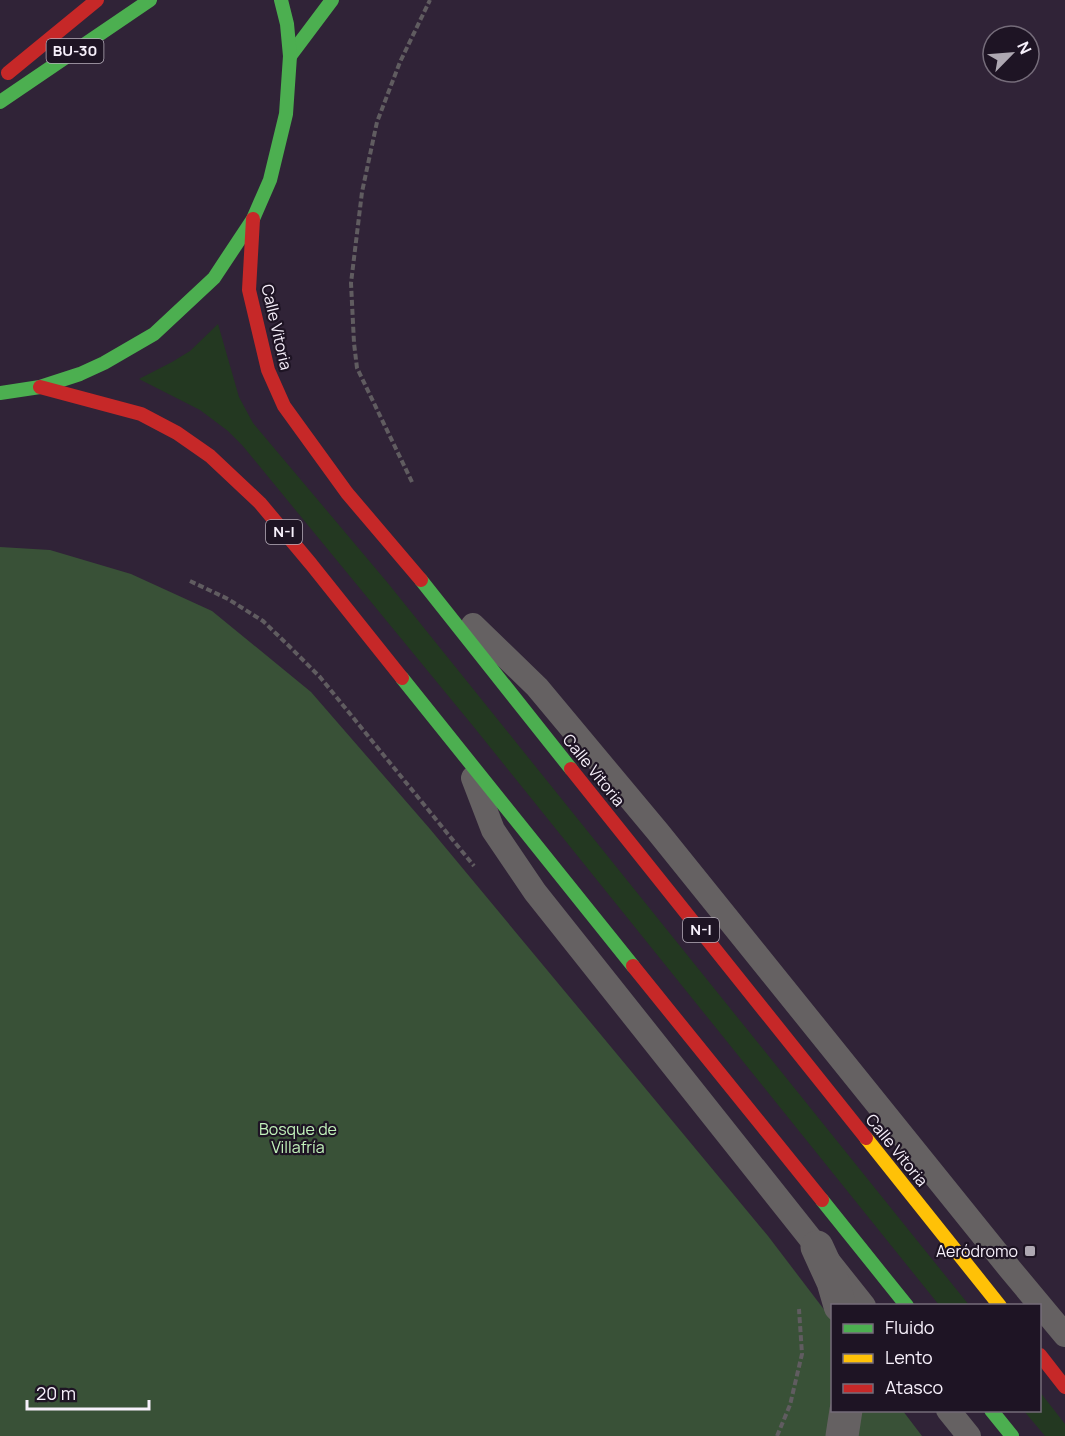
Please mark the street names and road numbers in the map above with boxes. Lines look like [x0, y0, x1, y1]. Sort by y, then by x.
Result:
road number: BU-30 [46, 39, 104, 63]
street label: Calle Vitoria [256, 282, 298, 372]
road number: N-I [266, 520, 302, 544]
street label: Calle Vitoria [558, 729, 630, 811]
road number: N-I [683, 918, 719, 942]
street label: Calle Vitoria [861, 1109, 933, 1191]

